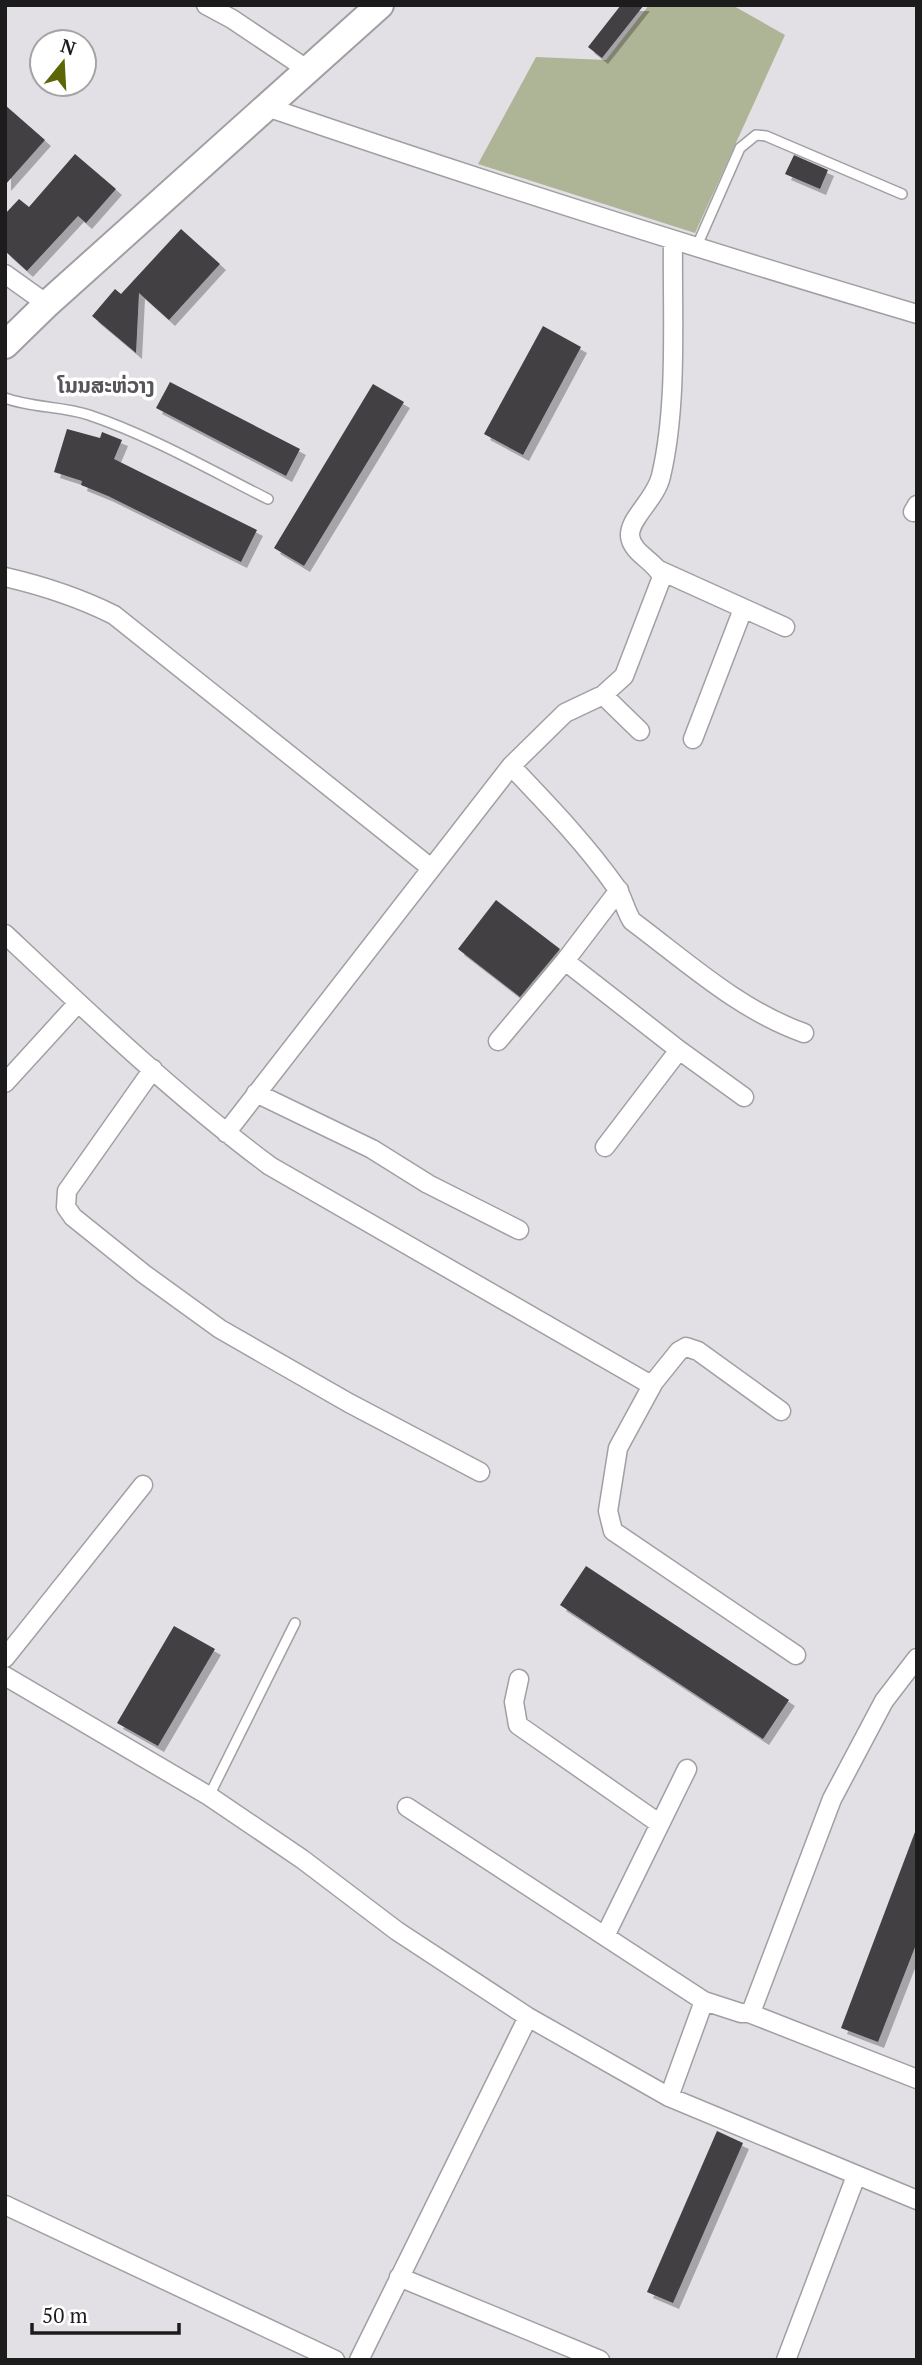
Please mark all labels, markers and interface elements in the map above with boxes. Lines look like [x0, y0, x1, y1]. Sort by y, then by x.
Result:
north arrow [28, 28, 98, 98]
text: N [58, 32, 80, 61]
district label: ໂນນສະຫ່ວາງ [56, 371, 155, 399]
scale bar [32, 2292, 178, 2336]
text: 50 m [42, 2301, 88, 2329]

